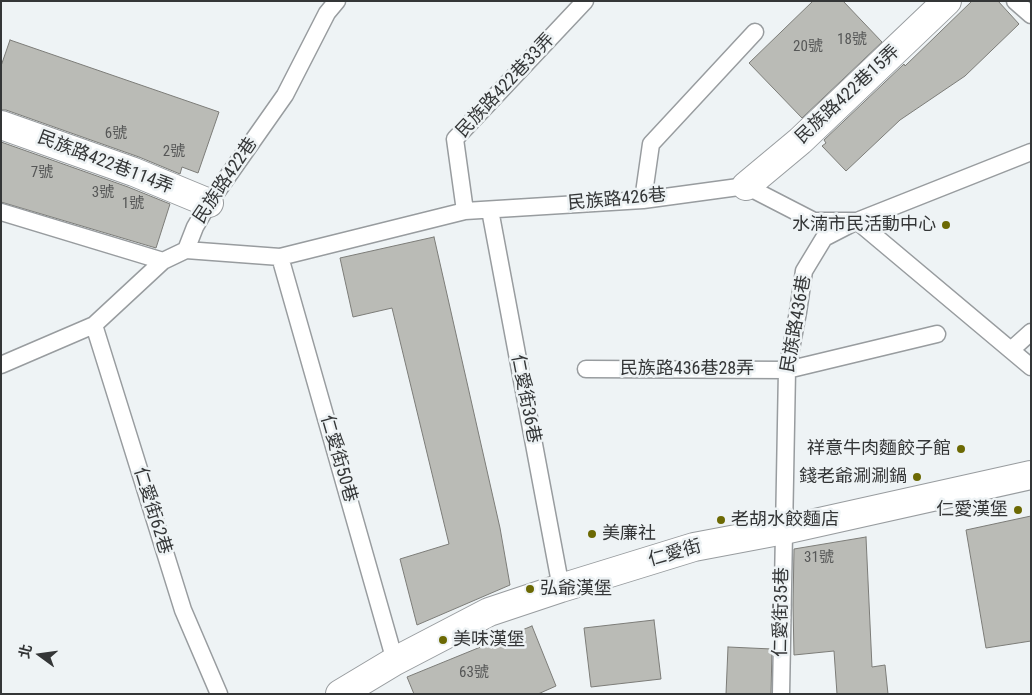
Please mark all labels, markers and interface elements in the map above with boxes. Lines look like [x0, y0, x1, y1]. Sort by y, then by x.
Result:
street label: 民族路422巷33弄 [452, 29, 560, 143]
house number: 18號 [837, 31, 867, 49]
house number: 20號 [793, 38, 823, 56]
street label: 民族路422巷15弄 [791, 41, 905, 149]
house number: 6號 [105, 125, 127, 143]
street label: 民族路422巷114弄 [34, 127, 176, 199]
street label: 民族路422巷 [189, 134, 263, 228]
house number: 2號 [163, 143, 185, 161]
house number: 7號 [31, 164, 53, 182]
house number: 3號 [92, 184, 114, 202]
street label: 民族路426巷 [567, 185, 667, 215]
house number: 1號 [122, 195, 144, 213]
place label: 水湳市民活動中心 [792, 214, 936, 236]
marker: 水湳市民活動中心 [940, 219, 952, 231]
street label: 民族路436巷 [778, 274, 816, 374]
street label: 仁愛街36巷 [506, 353, 544, 445]
street label: 民族路436巷28弄 [620, 358, 754, 380]
street label: 仁愛街50巷 [315, 413, 361, 505]
place label: 祥意牛肉麵餃子館 [807, 438, 951, 460]
marker: 祥意牛肉麵餃子館 [955, 443, 967, 455]
street label: 仁愛街62巷 [129, 465, 175, 557]
place label: 錢老爺涮涮鍋 [799, 466, 907, 488]
marker: 錢老爺涮涮鍋 [911, 471, 923, 483]
place label: 仁愛漢堡 [936, 499, 1008, 521]
marker: 仁愛漢堡 [1012, 504, 1024, 516]
place label: 老胡水餃麵店 [731, 509, 839, 531]
marker: 老胡水餃麵店 [715, 514, 727, 526]
place label: 美廉社 [602, 523, 656, 545]
marker: 美廉社 [586, 528, 598, 540]
street label: 仁愛街 [646, 536, 704, 572]
house number: 31號 [804, 549, 834, 567]
street label: 仁愛街35巷 [770, 567, 794, 657]
place label: 弘爺漢堡 [540, 578, 612, 600]
marker: 弘爺漢堡 [524, 583, 536, 595]
place label: 美味漢堡 [453, 629, 525, 651]
north arrow [15, 630, 65, 680]
marker: 美味漢堡 [437, 634, 449, 646]
text: 北 [16, 643, 35, 660]
house number: 63號 [459, 664, 489, 682]

